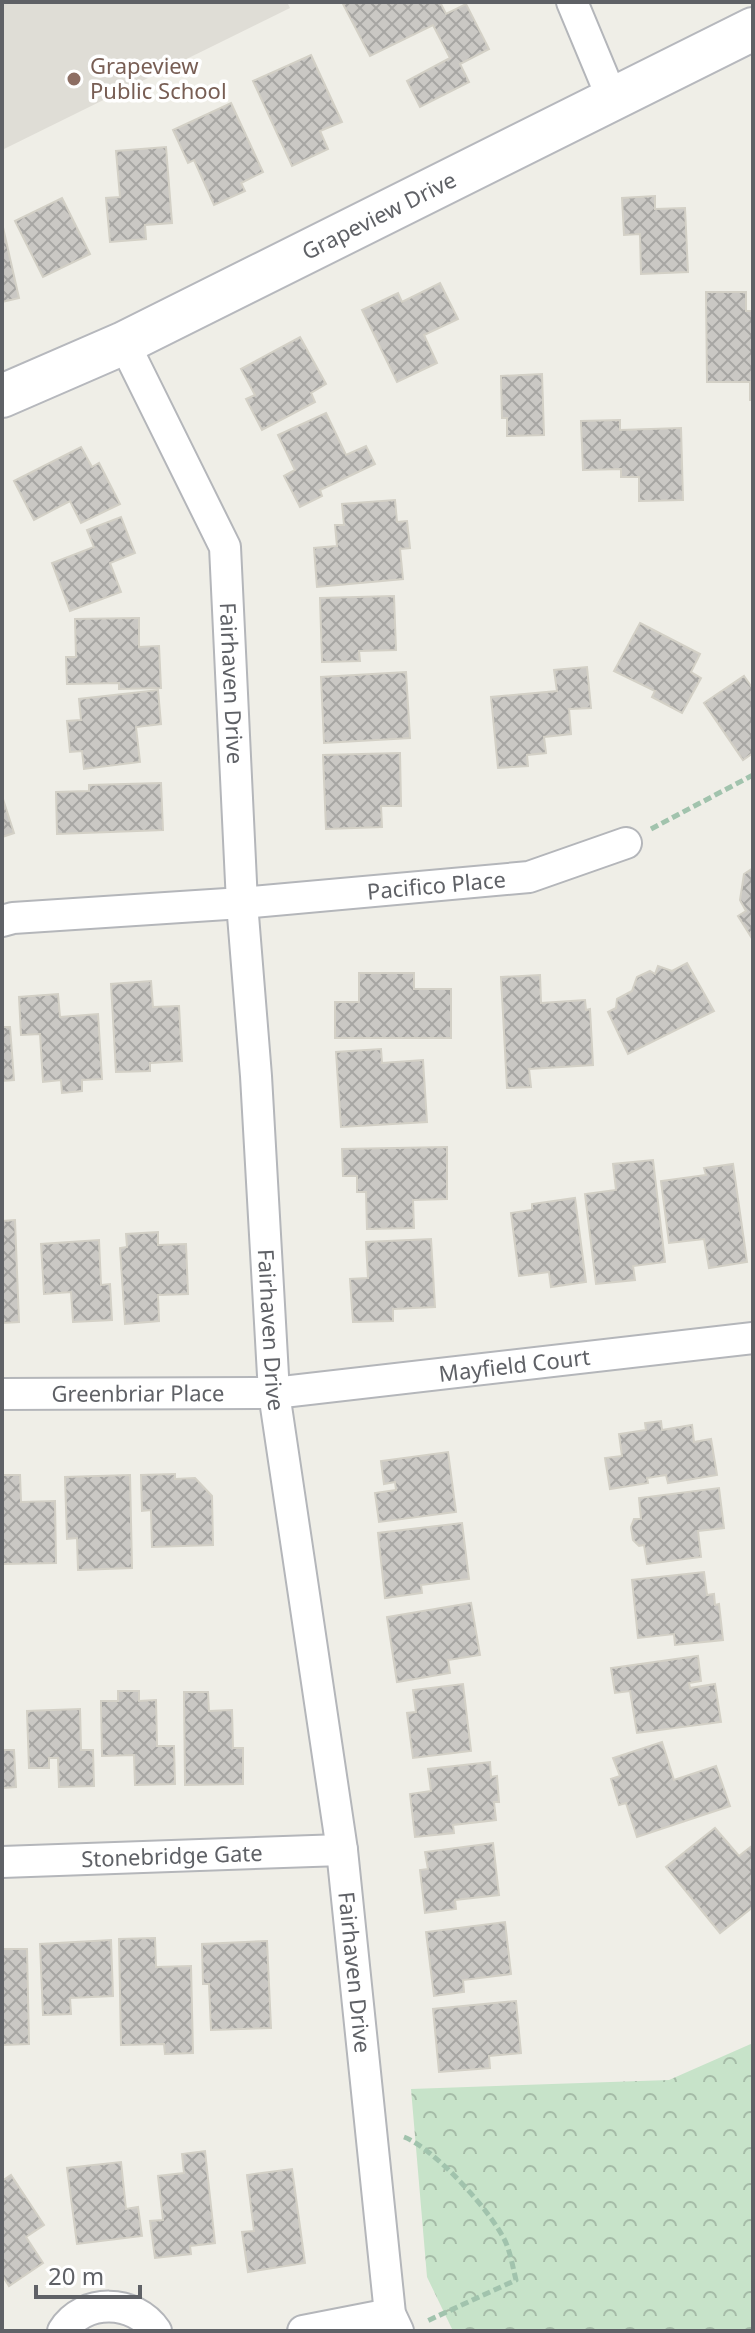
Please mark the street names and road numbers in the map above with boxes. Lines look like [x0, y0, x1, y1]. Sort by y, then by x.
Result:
street label: Grapeview Drive [296, 164, 461, 266]
street label: Fairhaven Drive [214, 602, 251, 765]
street label: Pacifico Place [366, 863, 507, 906]
street label: Fairhaven Drive [252, 1248, 292, 1413]
street label: Mayfield Court [437, 1341, 592, 1388]
street label: Greenbriar Place [51, 1377, 225, 1408]
street label: Stonebridge Gate [81, 1837, 263, 1873]
street label: Fairhaven Drive [332, 1890, 379, 2054]

